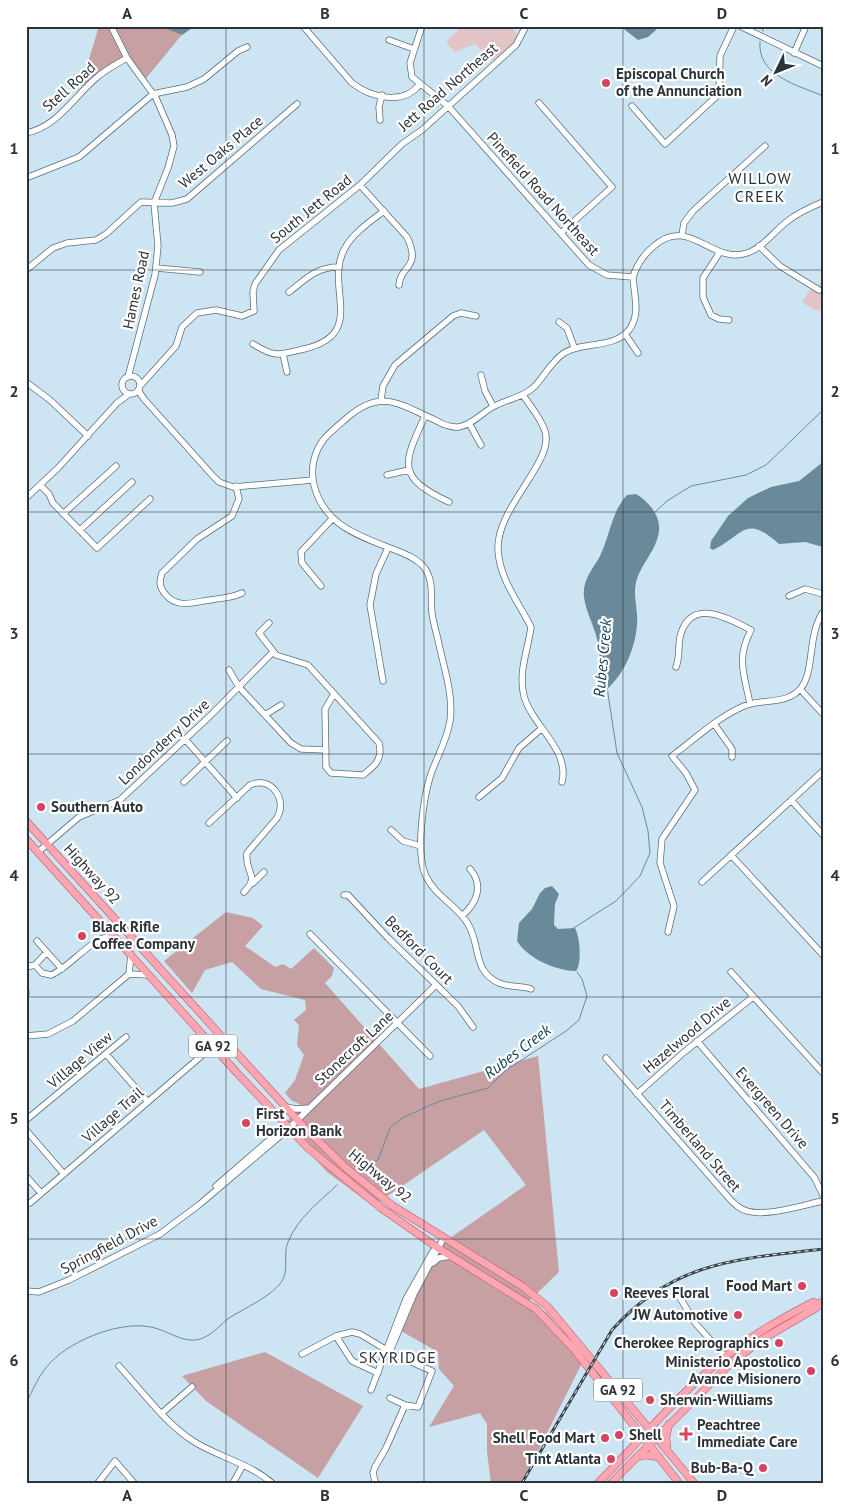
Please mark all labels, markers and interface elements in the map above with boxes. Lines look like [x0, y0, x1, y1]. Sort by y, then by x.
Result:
text: A [122, 3, 132, 23]
text: B [320, 3, 330, 23]
text: C [520, 3, 529, 23]
text: D [717, 3, 727, 23]
street label: Jett Road Northeast [393, 38, 501, 136]
north arrow [752, 48, 802, 98]
street label: Stell Road [38, 58, 99, 115]
place label: Episcopal Church of the Annunciation [616, 64, 742, 100]
text: N [757, 71, 776, 90]
marker: Episcopal Church of the Annunciation [600, 77, 612, 89]
street label: West Oaks Place [175, 111, 267, 192]
street label: Pinefield Road Northeast [483, 128, 604, 259]
text: 1 [9, 138, 19, 158]
text: 1 [830, 138, 840, 158]
district label: WILLOW CREEK [728, 168, 792, 206]
street label: South Jett Road [266, 170, 355, 247]
street label: Hames Road [118, 249, 153, 331]
text: 2 [9, 381, 19, 401]
text: 2 [830, 381, 840, 401]
water label: Rubes Creek [589, 617, 615, 698]
text: 3 [9, 623, 19, 643]
text: 3 [830, 623, 840, 643]
street label: Londonderry Drive [114, 695, 213, 789]
place label: Southern Auto [51, 797, 143, 816]
marker: Southern Auto [35, 801, 47, 813]
street label: Highway 92 [60, 839, 125, 908]
text: 4 [9, 865, 19, 885]
text: 4 [830, 865, 840, 885]
street label: Bedford Court [381, 911, 458, 988]
place label: Black Rifle Coffee Company [92, 917, 196, 953]
marker: Black Rifle Coffee Company [76, 930, 88, 942]
street label: Hazelwood Drive [639, 992, 734, 1077]
street label: Stonecroft Lane [310, 1006, 397, 1089]
water label: Rubes Creek [480, 1019, 555, 1083]
street label: Village View [43, 1027, 116, 1093]
road number: GA 92 [189, 1034, 237, 1058]
street label: Evergreen Drive [732, 1063, 813, 1152]
street label: Village Trail [77, 1082, 148, 1147]
street label: Timberland Street [655, 1096, 746, 1196]
place label: First Horizon Bank [256, 1104, 342, 1140]
text: 5 [9, 1108, 19, 1128]
text: 5 [830, 1108, 840, 1128]
marker: First Horizon Bank [240, 1117, 252, 1129]
street label: Highway 92 [345, 1144, 416, 1207]
street label: Springfield Drive [57, 1211, 161, 1278]
place label: Food Mart [726, 1276, 793, 1295]
marker: Food Mart [796, 1280, 808, 1292]
place label: Reeves Floral [624, 1283, 710, 1302]
marker: Reeves Floral [608, 1287, 620, 1299]
place label: JW Automotive [632, 1305, 728, 1324]
marker: JW Automotive [732, 1309, 744, 1321]
place label: Cherokee Reprographics [614, 1333, 769, 1352]
marker: Cherokee Reprographics [773, 1337, 785, 1349]
district label: SKYRIDGE [359, 1347, 437, 1367]
text: 6 [9, 1350, 19, 1370]
text: 6 [830, 1350, 840, 1370]
place label: Ministerio Apostolico Avance Misionero [666, 1352, 801, 1388]
marker: Ministerio Apostolico Avance Misionero [805, 1365, 817, 1377]
road number: GA 92 [594, 1378, 642, 1402]
place label: Sherwin-Williams [660, 1390, 773, 1409]
marker: Sherwin-Williams [644, 1394, 656, 1406]
place label: Peachtree Immediate Care [697, 1415, 798, 1451]
place label: Shell [629, 1425, 662, 1444]
marker: Peachtree Immediate Care [679, 1427, 693, 1441]
place label: Shell Food Mart [493, 1428, 596, 1447]
marker: Shell [613, 1429, 625, 1441]
marker: Shell Food Mart [599, 1432, 611, 1444]
place label: Tint Atlanta [525, 1449, 601, 1468]
marker: Tint Atlanta [605, 1453, 617, 1465]
place label: Bub-Ba-Q [691, 1458, 754, 1477]
marker: Bub-Ba-Q [757, 1462, 769, 1474]
text: A [122, 1485, 132, 1505]
text: B [320, 1485, 330, 1505]
text: C [520, 1485, 529, 1505]
text: D [717, 1485, 727, 1505]

